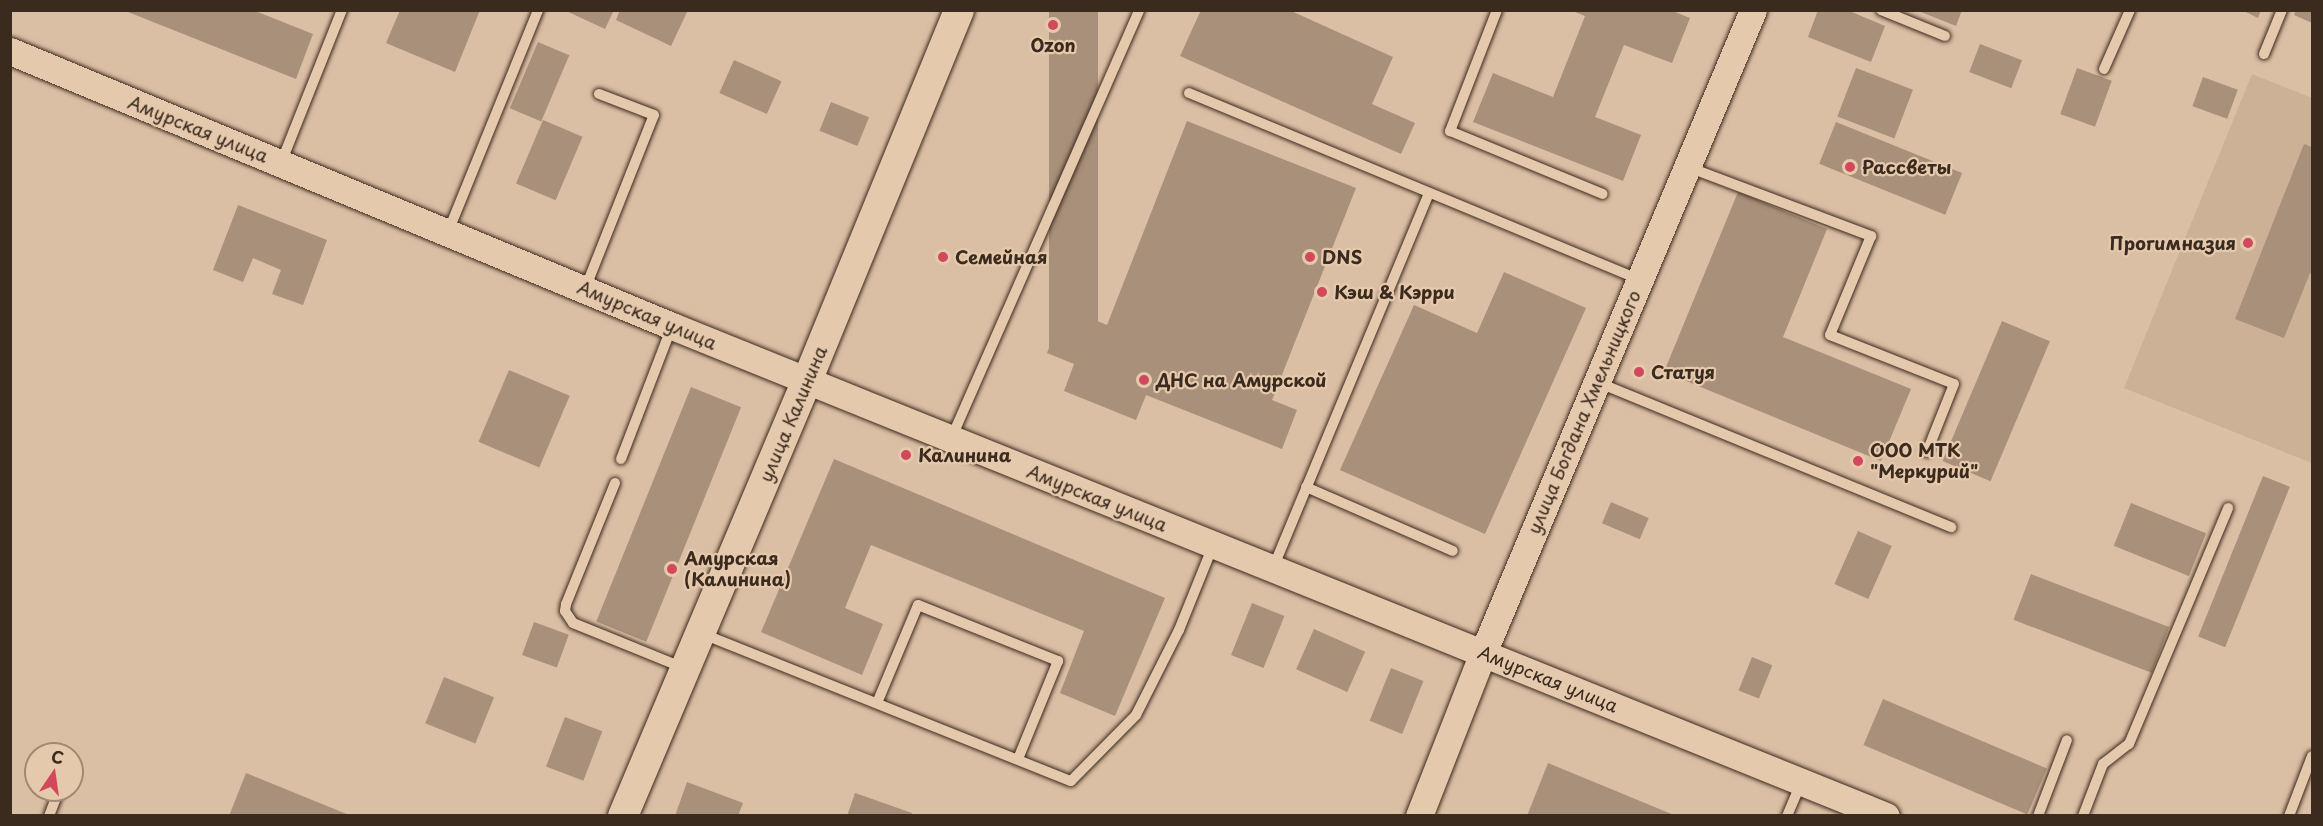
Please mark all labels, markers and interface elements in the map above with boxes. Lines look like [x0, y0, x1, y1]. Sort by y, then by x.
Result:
marker: Ozon [1046, 18, 1060, 32]
place label: Ozon [1030, 34, 1076, 56]
street label: Амурская улица [124, 91, 272, 167]
place label: Рассветы [1862, 156, 1951, 178]
marker: Рассветы [1843, 160, 1857, 174]
place label: Прогимназия [2109, 232, 2236, 254]
marker: Прогимназия [2241, 236, 2255, 250]
place label: Семейная [955, 246, 1047, 268]
place label: DNS [1322, 246, 1362, 268]
marker: Семейная [936, 250, 950, 264]
marker: DNS [1303, 250, 1317, 264]
street label: Амурская улица [574, 276, 720, 354]
place label: Кэш & Кэрри [1334, 281, 1456, 303]
marker: Кэш & Кэрри [1315, 285, 1329, 299]
street label: улица Богдана Хмельницкого [1522, 286, 1646, 538]
street label: улица Калинина [755, 343, 831, 485]
place label: Статуя [1651, 361, 1715, 383]
marker: Статуя [1632, 365, 1646, 379]
place label: ДНС на Амурской [1156, 369, 1329, 391]
marker: ДНС на Амурской [1137, 373, 1151, 387]
place label: ООО МТК "Меркурий" [1870, 440, 1978, 482]
place label: Калинина [918, 444, 1011, 466]
marker: Калинина [899, 448, 913, 462]
marker: ООО МТК "Меркурий" [1851, 454, 1865, 468]
street label: Амурская улица [1023, 460, 1171, 536]
place label: Амурская (Калинина) [684, 548, 791, 590]
marker: Амурская (Калинина) [665, 562, 679, 576]
street label: Амурская улица [1474, 641, 1622, 717]
north arrow [24, 742, 84, 802]
text: С [49, 743, 66, 769]

